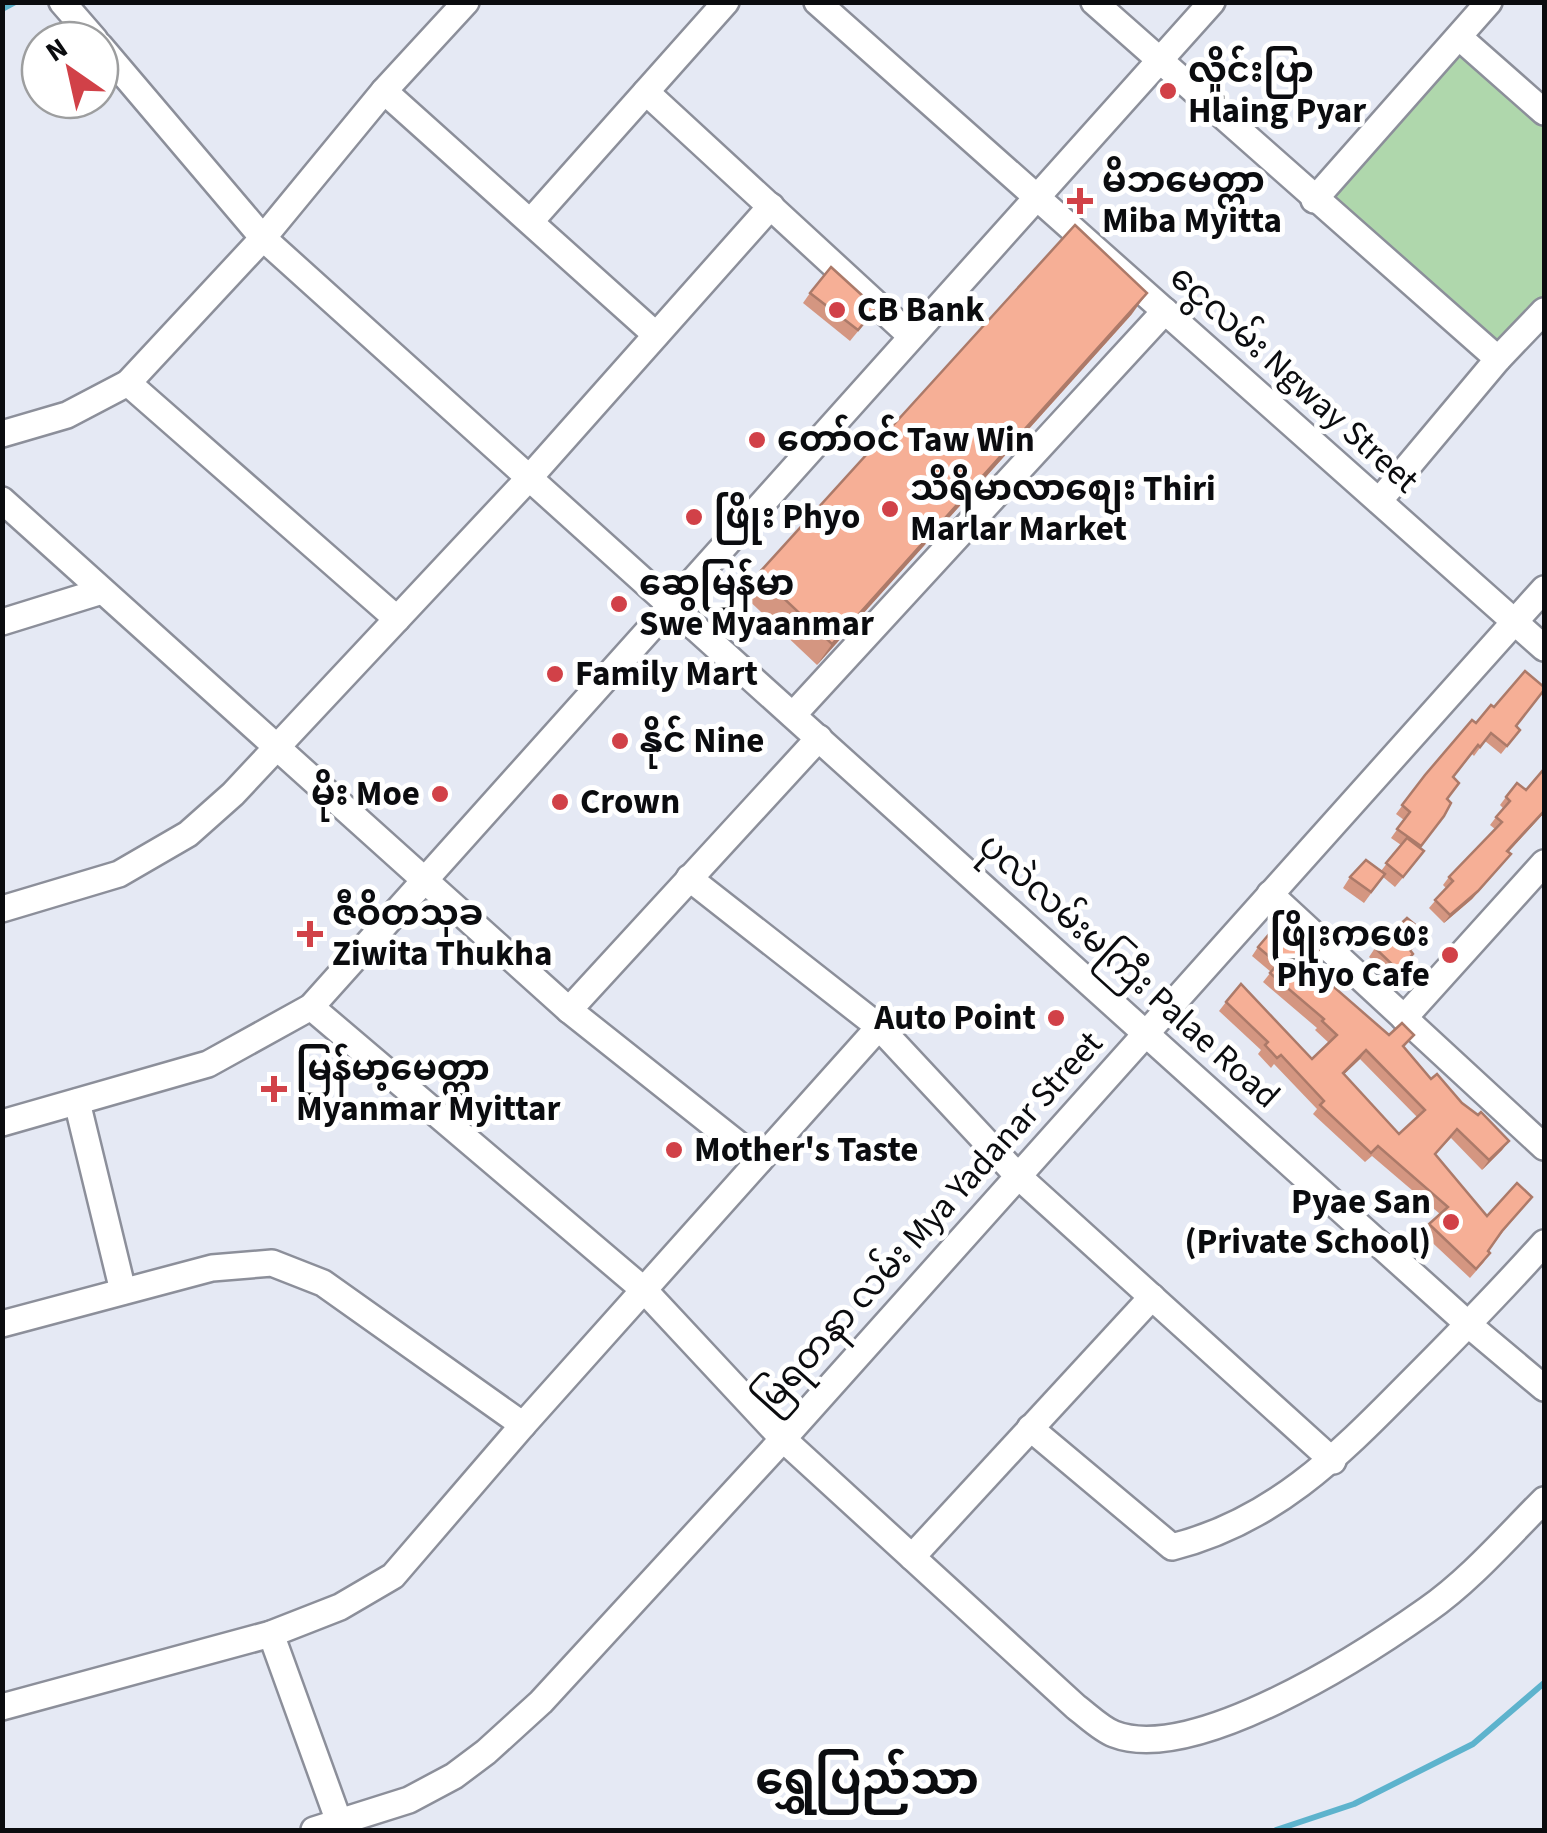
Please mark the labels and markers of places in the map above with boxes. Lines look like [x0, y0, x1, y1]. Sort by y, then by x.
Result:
place label: လှိုင်းပြာ Hlaing Pyar [1188, 45, 1366, 136]
marker: လှိုင်းပြာ Hlaing Pyar [1157, 80, 1179, 102]
place label: မိဘမေတ္တာ Miba Myitta [1102, 156, 1282, 246]
marker: မိဘမေတ္တာ Miba Myitta [1067, 188, 1093, 214]
place label: CB Bank [857, 285, 984, 335]
marker: CB Bank [826, 299, 848, 321]
place label: တော်ဝင် Taw Win [777, 414, 1035, 465]
marker: တော်ဝင် Taw Win [746, 429, 768, 451]
place label: သိရိမာလာစျေး Thiri Marlar Market [910, 464, 1216, 554]
place label: ဖြိုး Phyo [714, 492, 860, 545]
marker: သိရိမာလာစျေး Thiri Marlar Market [879, 498, 901, 520]
marker: ဖြိုး Phyo [683, 506, 705, 528]
place label: ဆွေမြန်မာ Swe Myaanmar [639, 558, 874, 649]
marker: ဆွေမြန်မာ Swe Myaanmar [608, 593, 630, 615]
place label: Family Mart [575, 649, 758, 699]
marker: Family Mart [544, 663, 566, 685]
place label: နိုင် Nine [640, 715, 764, 769]
marker: နိုင် Nine [609, 730, 631, 752]
place label: မိုး Moe [311, 769, 420, 822]
place label: Crown [580, 777, 680, 827]
marker: မိုး Moe [429, 783, 451, 805]
marker: Crown [549, 791, 571, 813]
place label: ဇီဝိတသုခ Ziwita Thukha [332, 889, 553, 979]
place label: ဖြိုးကဖေး Phyo Cafe [1270, 910, 1430, 1000]
marker: ဇီဝိတသုခ Ziwita Thukha [297, 921, 323, 947]
marker: ဖြိုးကဖေး Phyo Cafe [1439, 944, 1461, 966]
place label: Auto Point [873, 993, 1036, 1043]
marker: Auto Point [1045, 1007, 1067, 1029]
place label: မြန်မာ့မေတ္တာ Myanmar Myittar [296, 1043, 560, 1134]
marker: မြန်မာ့မေတ္တာ Myanmar Myittar [261, 1076, 287, 1102]
place label: Mother's Taste [694, 1125, 918, 1175]
marker: Mother's Taste [663, 1139, 685, 1161]
place label: Pyae San (Private School) [1184, 1177, 1431, 1267]
marker: Pyae San (Private School) [1440, 1211, 1462, 1233]

